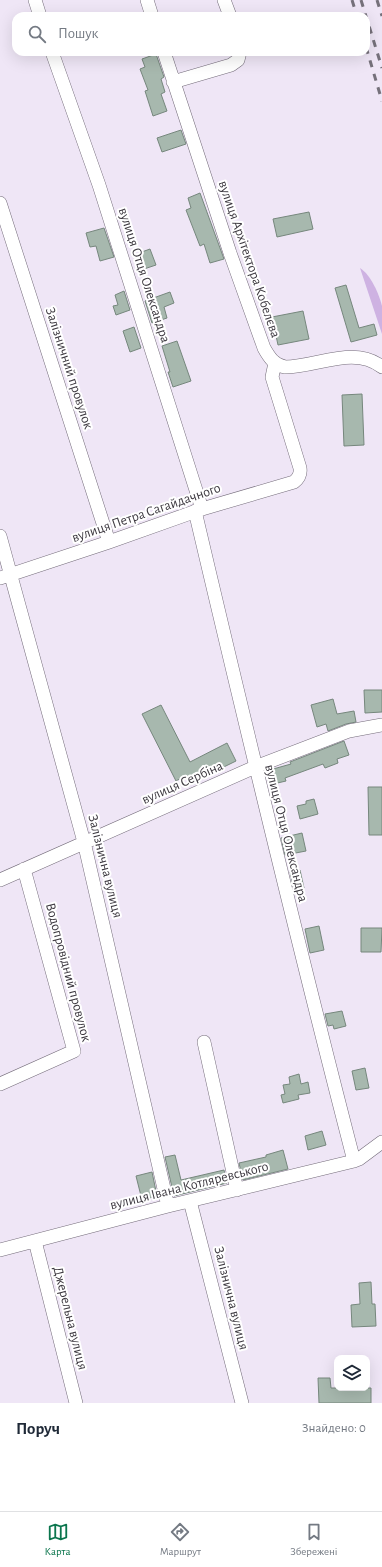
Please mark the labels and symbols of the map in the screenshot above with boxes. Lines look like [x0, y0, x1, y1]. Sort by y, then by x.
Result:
street label: вулиця Архітектора Кобелєва [216, 179, 283, 340]
street label: вулиця Отця Олександра [116, 206, 173, 345]
street label: Залізничний провулок [43, 306, 96, 431]
street label: вулиця Петра Сагайдачного [70, 481, 223, 545]
street label: вулиця Сербіна [140, 759, 226, 807]
street label: вулиця Отця Олександра [262, 763, 310, 904]
street label: Залізнична вулиця [85, 813, 125, 919]
street label: Водопровідний провулок [43, 901, 93, 1044]
street label: вулиця Івана Котляревського [109, 1159, 270, 1212]
street label: Залізнична вулиця [211, 1245, 251, 1351]
street label: Джерельна вулиця [50, 1265, 90, 1371]

